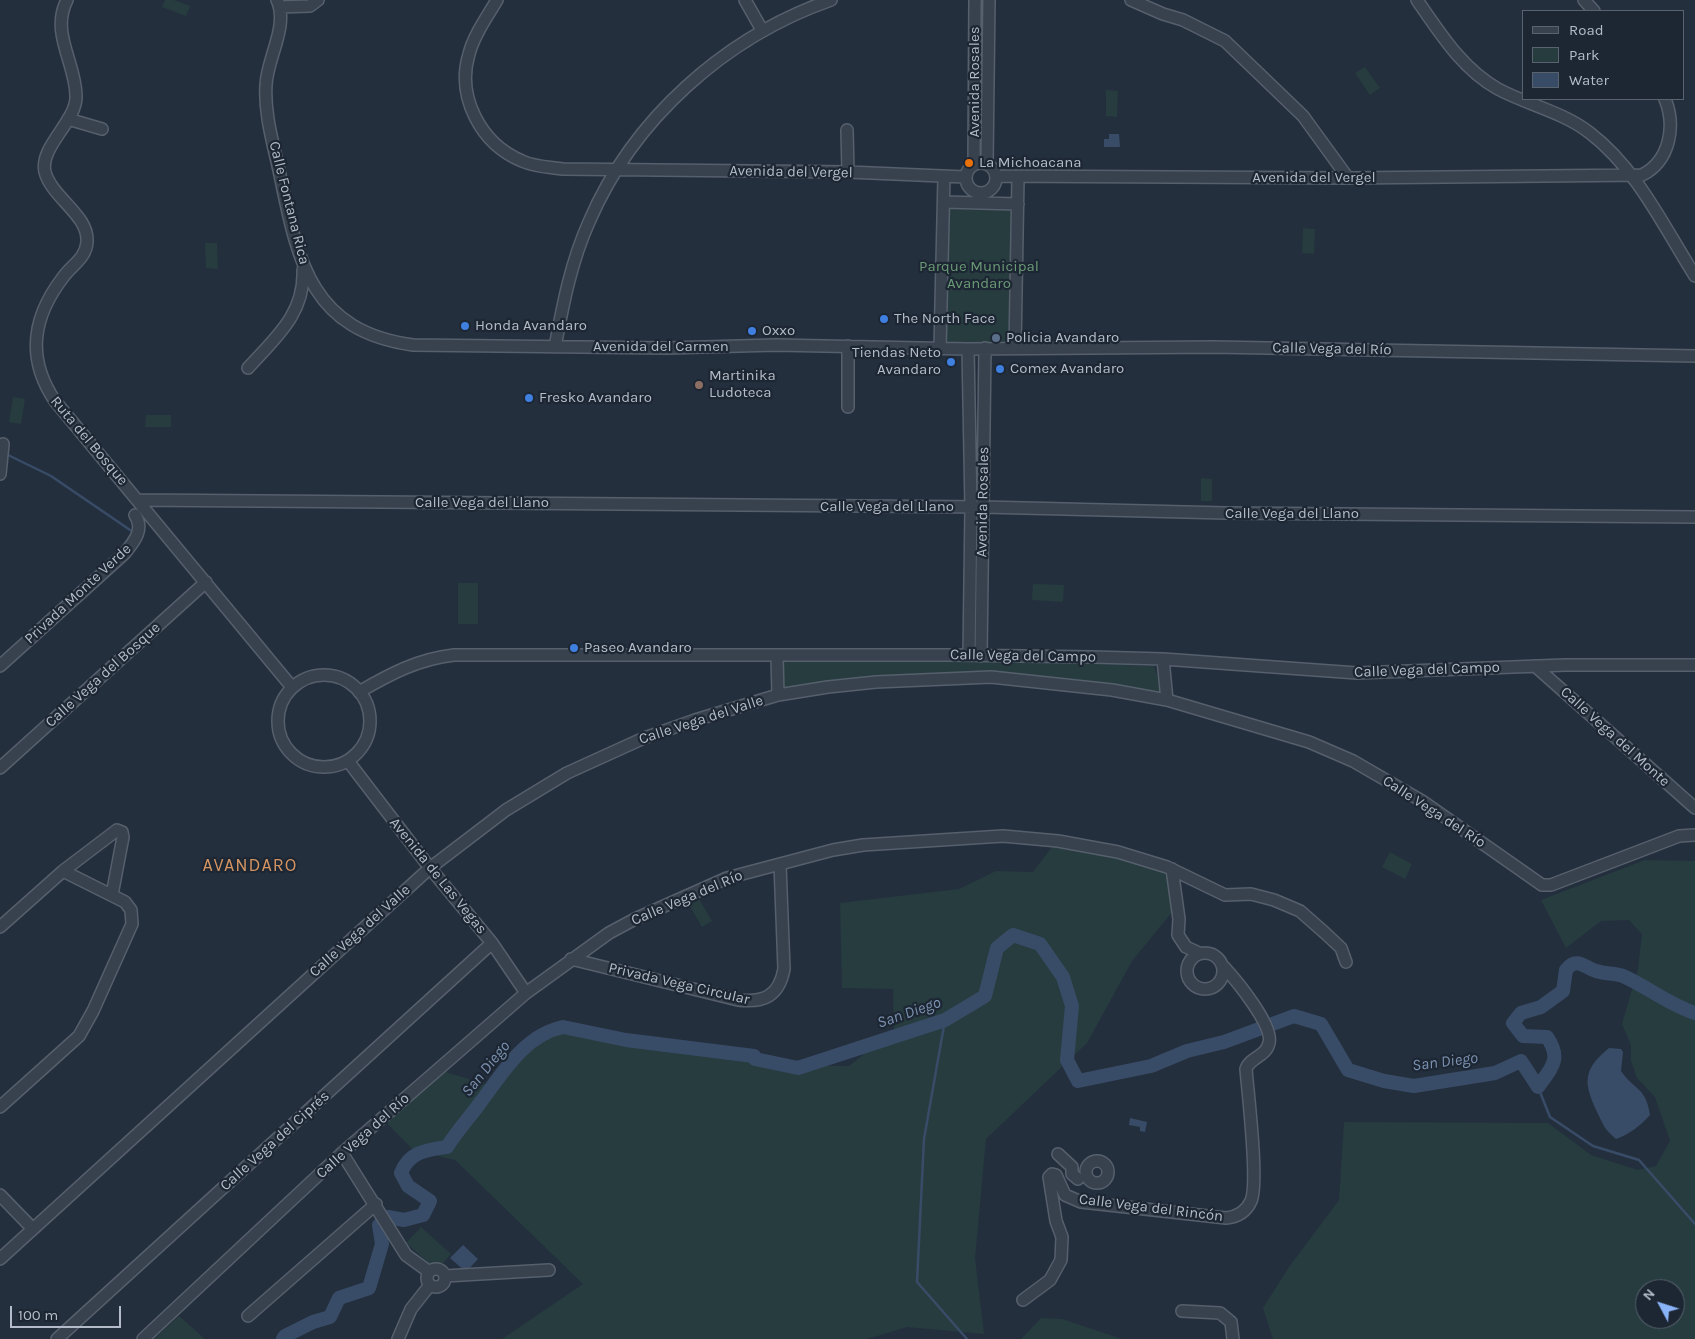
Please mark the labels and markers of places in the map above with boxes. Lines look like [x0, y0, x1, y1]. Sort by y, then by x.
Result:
place label: La Michoacana [979, 154, 1082, 172]
marker: La Michoacana [963, 157, 975, 169]
place label: The North Face [894, 310, 995, 328]
marker: The North Face [878, 313, 890, 325]
place label: Honda Avandaro [475, 317, 587, 335]
marker: Honda Avandaro [459, 320, 471, 332]
place label: Oxxo [762, 322, 795, 340]
marker: Oxxo [746, 325, 758, 337]
place label: Policia Avandaro [1006, 329, 1119, 347]
marker: Policia Avandaro [990, 332, 1002, 344]
place label: Tiendas Neto Avandaro [852, 344, 941, 379]
marker: Tiendas Neto Avandaro [945, 356, 957, 368]
place label: Comex Avandaro [1010, 360, 1124, 378]
marker: Comex Avandaro [994, 363, 1006, 375]
place label: Martinika Ludoteca [709, 367, 776, 402]
marker: Martinika Ludoteca [693, 379, 705, 391]
place label: Fresko Avandaro [539, 389, 652, 407]
marker: Fresko Avandaro [523, 392, 535, 404]
place label: Paseo Avandaro [584, 639, 692, 657]
marker: Paseo Avandaro [568, 642, 580, 654]

